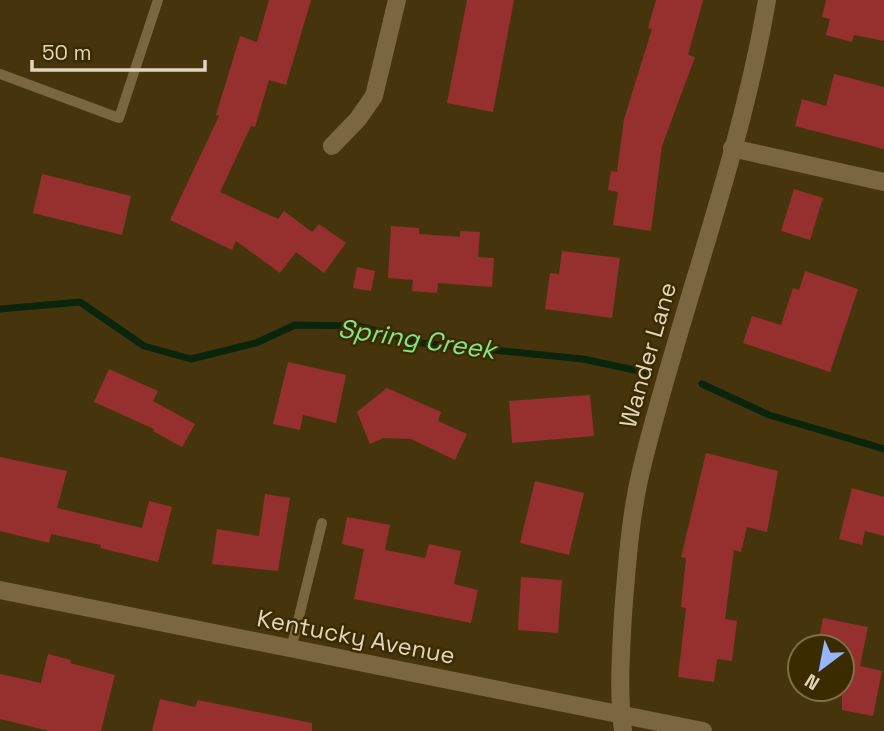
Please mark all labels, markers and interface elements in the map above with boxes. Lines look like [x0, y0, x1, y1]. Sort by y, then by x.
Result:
scale bar [32, 28, 205, 72]
text: 50 m [42, 39, 92, 66]
street label: Wander Lane [612, 279, 683, 431]
water label: Spring Creek [336, 311, 501, 367]
street label: Kentucky Avenue [254, 602, 458, 671]
north arrow [786, 633, 856, 703]
text: N [800, 668, 824, 696]

